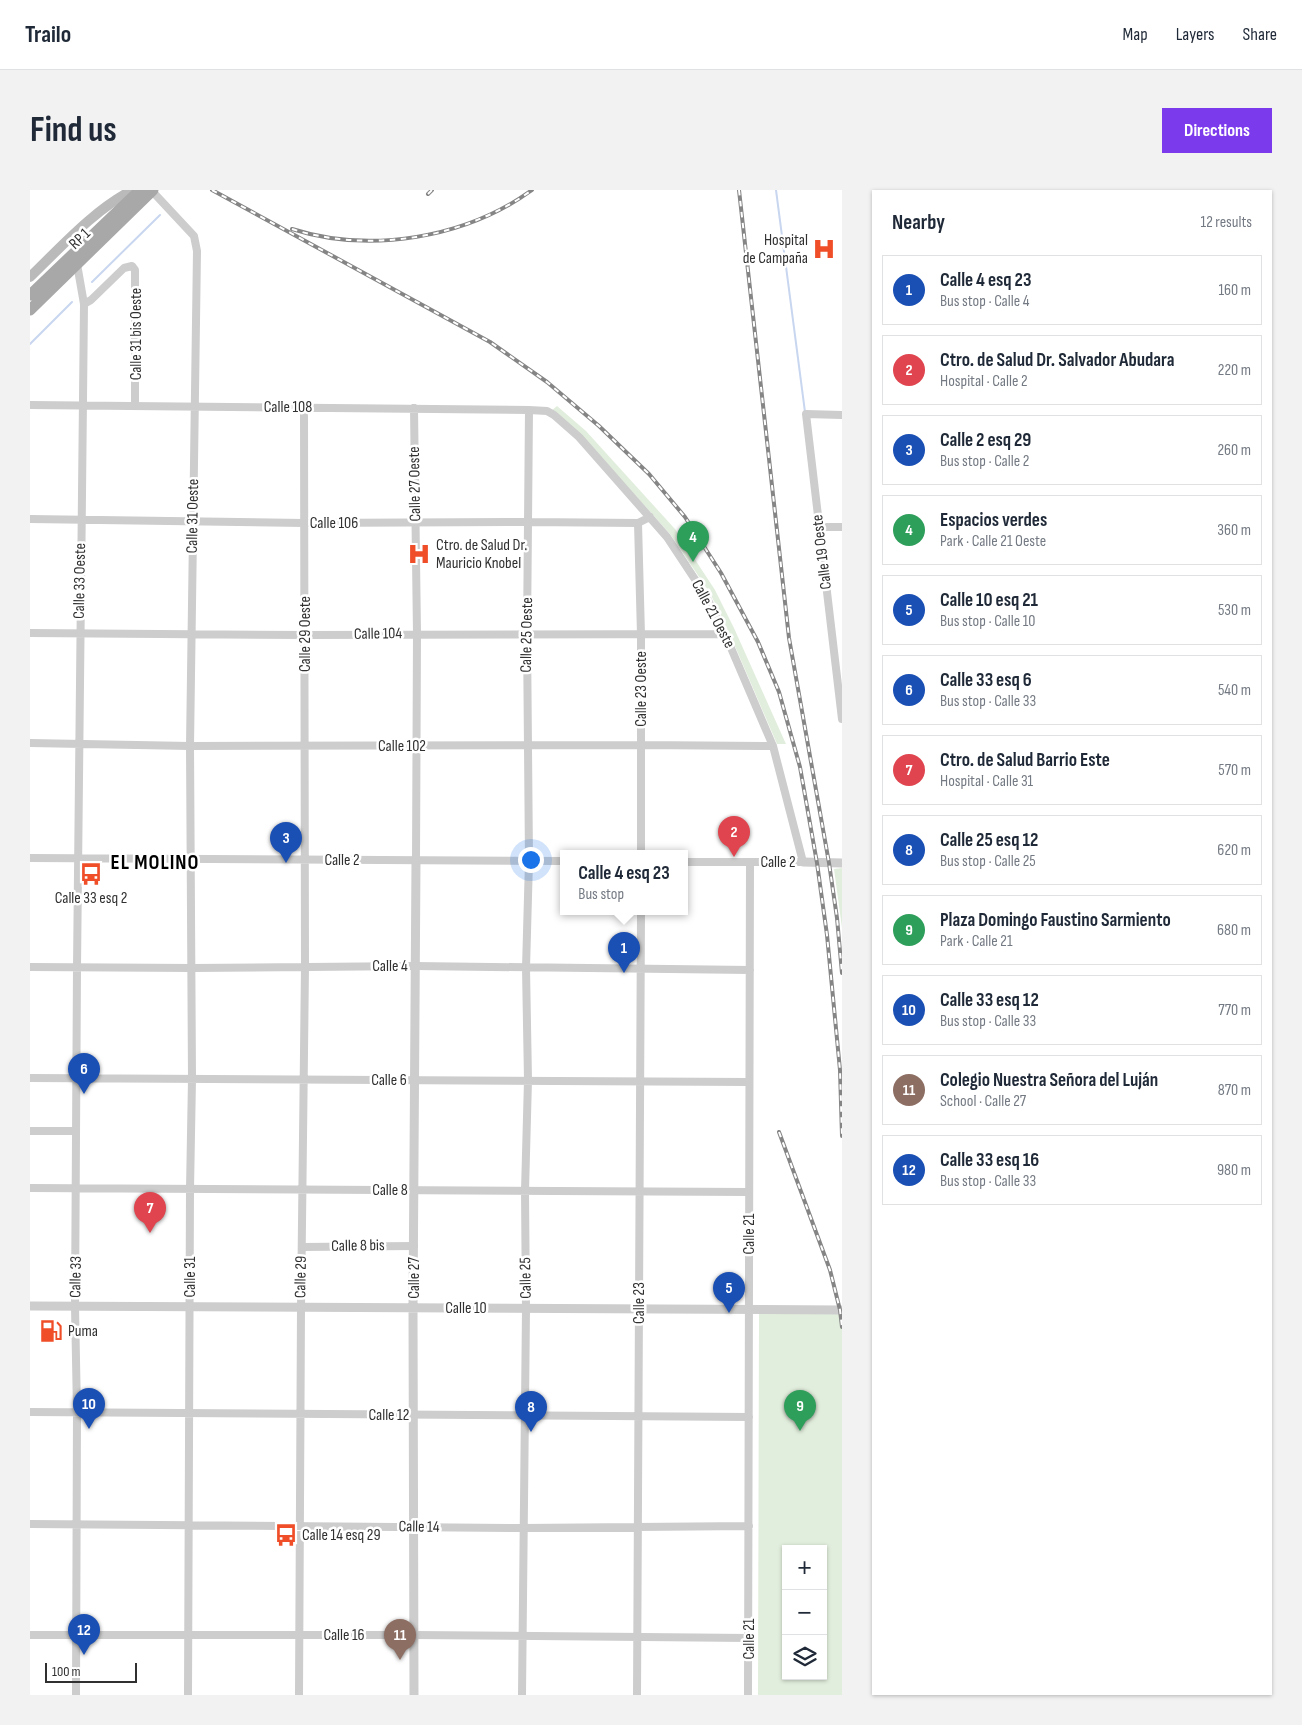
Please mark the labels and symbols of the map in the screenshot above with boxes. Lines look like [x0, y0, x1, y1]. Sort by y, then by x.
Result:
street label: RP 1 [65, 224, 95, 254]
place label: Hospital de Campaña [743, 231, 808, 268]
hospital icon: Hospital de Campaña [811, 236, 837, 262]
street label: Calle 31 bis Oeste [127, 288, 146, 380]
street label: Calle 108 [264, 398, 312, 417]
street label: Calle 27 Oeste [405, 446, 425, 522]
street label: Calle 31 Oeste [183, 478, 203, 554]
street label: Calle 106 [310, 514, 358, 533]
street label: Calle 19 Oeste [808, 514, 836, 590]
pin: 4 [677, 521, 709, 562]
place label: Ctro. de Salud Dr. Mauricio Knobel [436, 536, 527, 573]
hospital icon: Ctro. de Salud Dr. Mauricio Knobel [406, 541, 432, 567]
street label: Calle 33 Oeste [70, 543, 90, 619]
street label: Calle 21 Oeste [687, 577, 739, 651]
street label: Calle 29 Oeste [296, 596, 315, 672]
street label: Calle 25 Oeste [517, 597, 537, 673]
street label: Calle 104 [354, 624, 402, 644]
street label: Calle 23 Oeste [632, 651, 651, 727]
street label: Calle 102 [378, 737, 426, 756]
pin: 2 [718, 816, 750, 857]
pin: 3 [270, 822, 302, 863]
your location [518, 847, 544, 873]
district label: EL MOLINO [111, 850, 199, 875]
street label: Calle 2 [324, 851, 360, 870]
street label: Calle 2 [760, 853, 796, 872]
bus stop icon: Calle 33 esq 2 [78, 861, 104, 887]
place label: Calle 33 esq 2 [55, 889, 127, 908]
pin: 1 [608, 932, 640, 973]
street label: Calle 4 [372, 957, 408, 976]
pin: 6 [68, 1053, 100, 1094]
street label: Calle 6 [371, 1071, 407, 1090]
street label: Calle 8 [372, 1181, 408, 1200]
pin: 7 [134, 1192, 166, 1233]
street label: Calle 21 [740, 1213, 759, 1254]
street label: Calle 8 bis [331, 1236, 385, 1256]
street label: Calle 33 [66, 1256, 86, 1298]
street label: Calle 31 [181, 1256, 200, 1297]
street label: Calle 29 [291, 1256, 311, 1298]
street label: Calle 27 [405, 1257, 424, 1299]
street label: Calle 25 [516, 1257, 536, 1299]
pin: 5 [713, 1272, 745, 1313]
street label: Calle 23 [630, 1282, 649, 1324]
street label: Calle 10 [445, 1299, 487, 1318]
fuel station icon: Puma [38, 1318, 64, 1344]
place label: Puma [68, 1322, 98, 1341]
pin: 10 [73, 1388, 105, 1429]
pin: 9 [784, 1390, 816, 1431]
pin: 8 [515, 1391, 547, 1432]
street label: Calle 12 [369, 1406, 409, 1425]
street label: Calle 14 [398, 1517, 440, 1537]
bus stop icon: Calle 14 esq 29 [273, 1522, 299, 1548]
place label: Calle 14 esq 29 [302, 1526, 380, 1545]
pin: 12 [68, 1614, 100, 1655]
street label: Calle 21 [740, 1618, 759, 1659]
pin: 11 [384, 1619, 416, 1660]
street label: Calle 16 [323, 1626, 365, 1645]
scale bar [45, 1660, 138, 1683]

